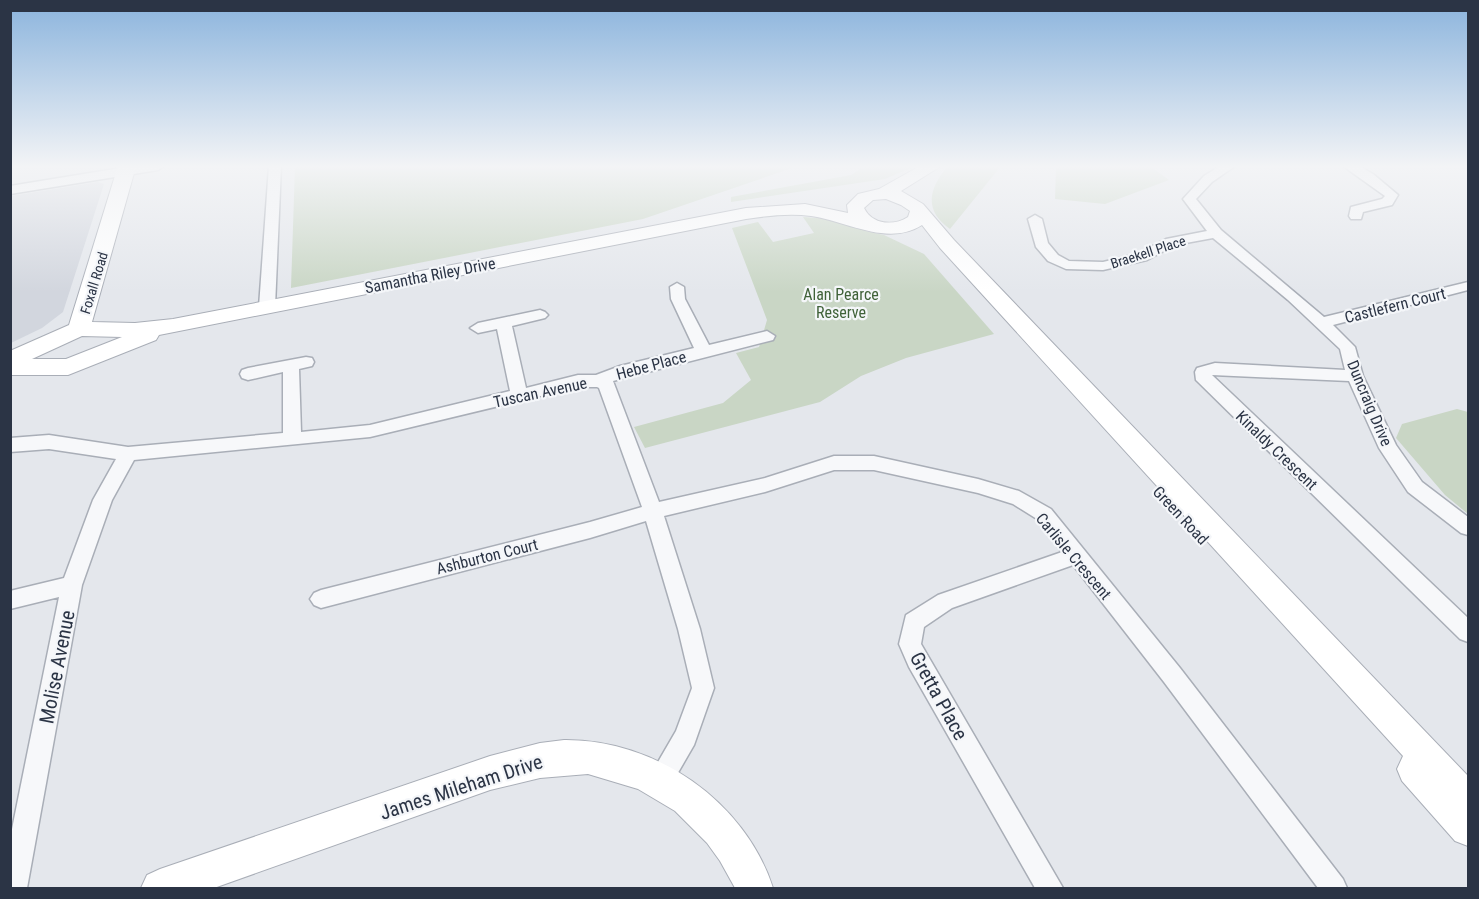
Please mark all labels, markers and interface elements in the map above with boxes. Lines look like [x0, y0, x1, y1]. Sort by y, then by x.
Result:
street label: Braekell Place [1108, 232, 1188, 272]
street label: Foxall Road [77, 250, 111, 316]
street label: Samantha Riley Drive [363, 254, 497, 297]
street label: Castlefern Court [1343, 284, 1448, 327]
park label: Alan Pearce Reserve [803, 285, 879, 322]
street label: Hebe Place [614, 347, 688, 384]
street label: Duncraig Drive [1343, 357, 1396, 449]
street label: Tuscan Avenue [492, 373, 589, 412]
street label: Kinaldy Crescent [1232, 407, 1321, 494]
street label: Green Road [1149, 482, 1212, 548]
street label: Carlisle Crescent [1032, 509, 1115, 604]
street label: Ashburton Court [434, 535, 540, 578]
street label: Molise Avenue [34, 608, 80, 726]
street label: Gretta Place [905, 648, 973, 744]
street label: James Mileham Drive [377, 749, 545, 825]

